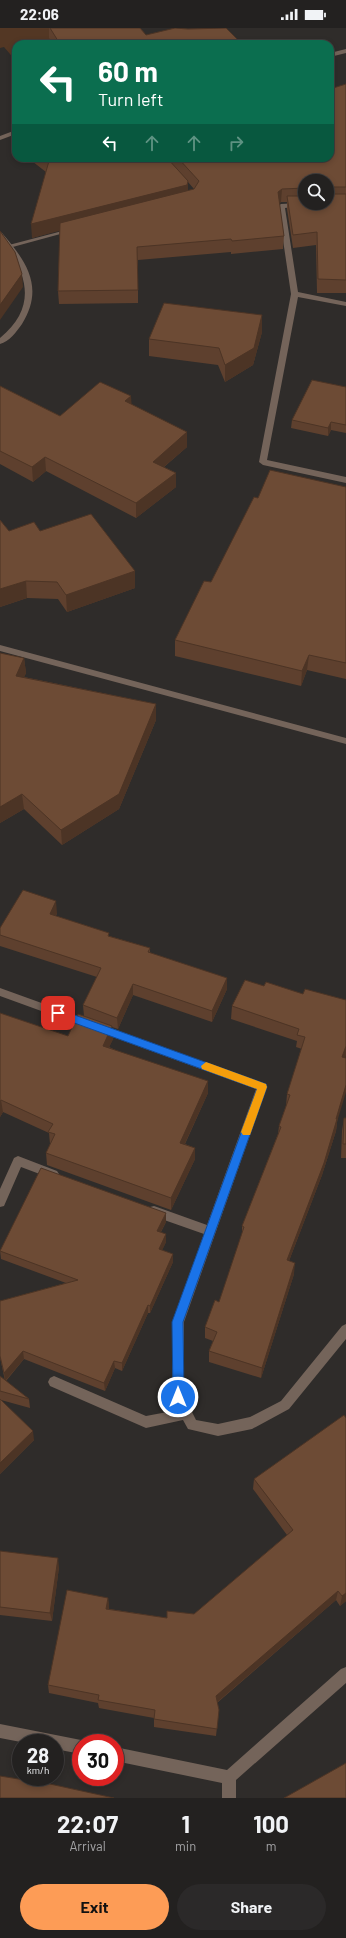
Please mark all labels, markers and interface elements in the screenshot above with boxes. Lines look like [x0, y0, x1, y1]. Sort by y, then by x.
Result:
text: 22:06 [20, 5, 59, 23]
text: 60 m [98, 54, 158, 88]
icon: left [32, 56, 84, 108]
text: Turn left [98, 88, 164, 110]
icon: left [99, 132, 121, 154]
icon: ahead [141, 132, 163, 154]
icon: ahead [183, 132, 205, 154]
icon: right [225, 132, 247, 154]
map controls [298, 174, 334, 210]
button: search [298, 174, 334, 210]
pin [41, 996, 75, 1030]
icon: arrive [47, 1002, 69, 1024]
position arrow [157, 1376, 199, 1418]
speed limit sign: 30 [72, 1734, 124, 1786]
text: 28 [27, 1743, 49, 1767]
text: km/h [27, 1764, 49, 1776]
text: 22:07 [57, 1809, 118, 1838]
text: 1 [181, 1809, 190, 1838]
text: 100 [253, 1809, 289, 1838]
text: Arrival [69, 1838, 106, 1854]
text: min [175, 1838, 196, 1854]
text: m [266, 1838, 276, 1854]
button: Exit [20, 1884, 169, 1930]
button: Share [177, 1884, 326, 1930]

